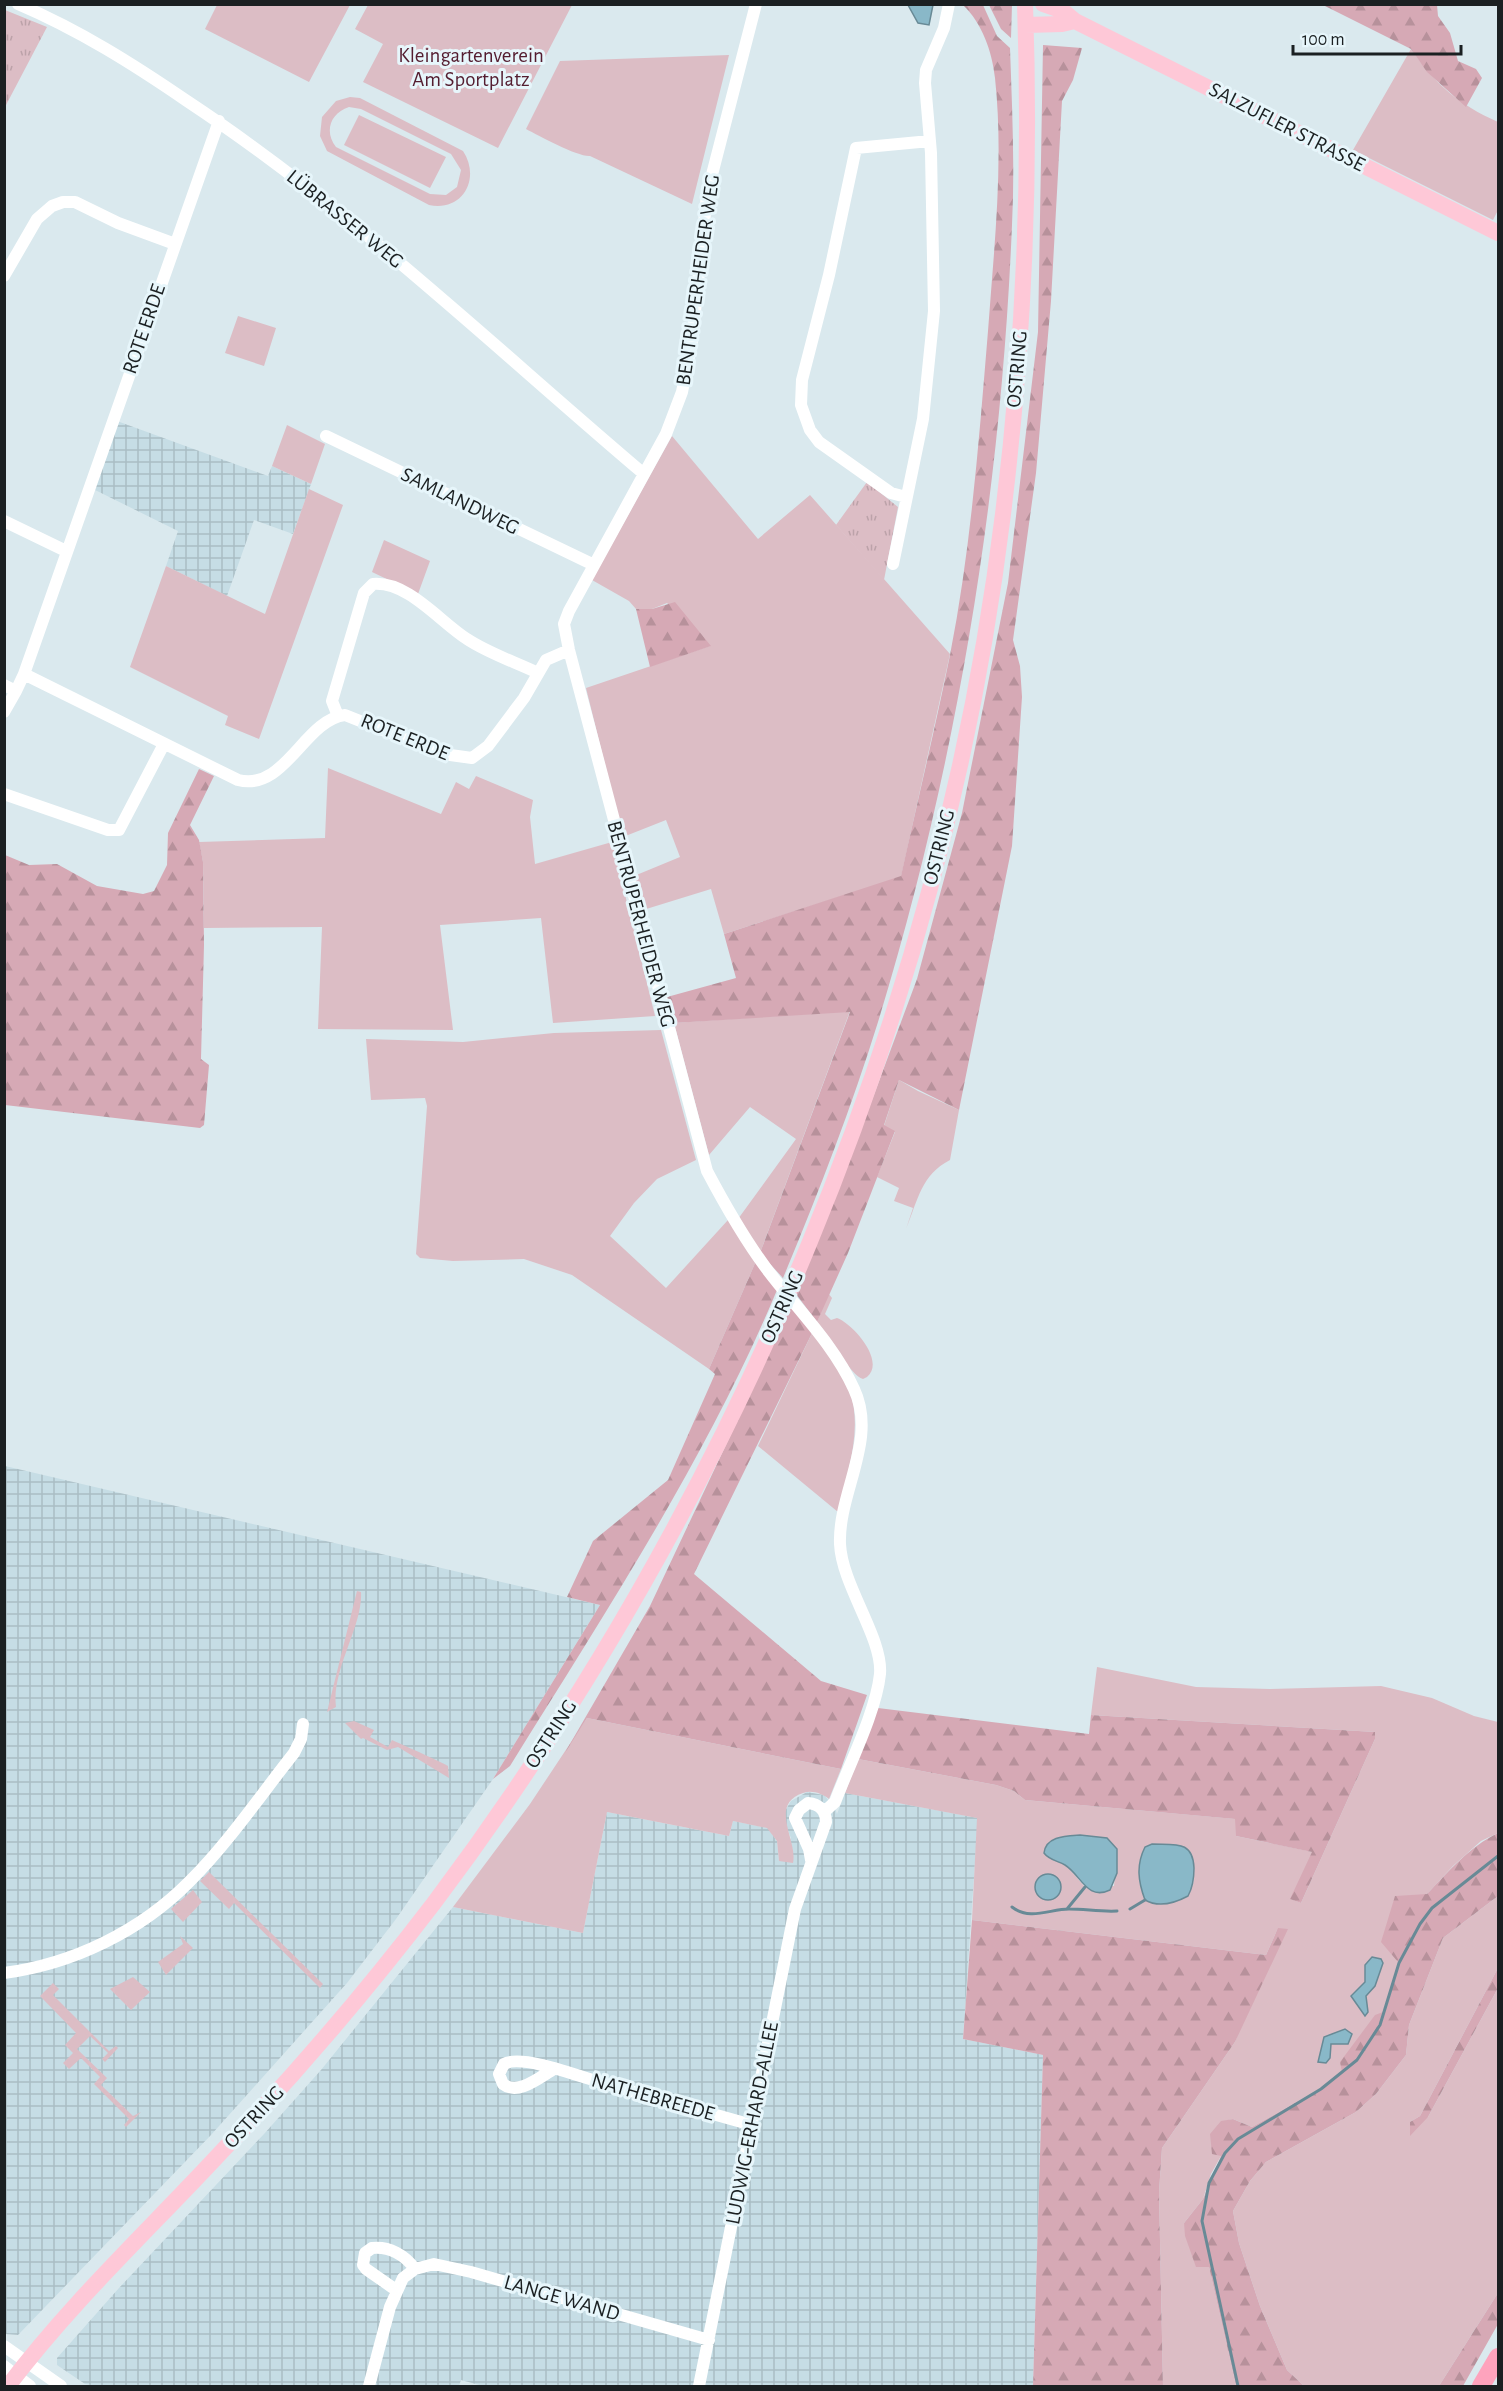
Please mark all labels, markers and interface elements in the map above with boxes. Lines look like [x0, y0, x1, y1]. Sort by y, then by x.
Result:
scale bar [1293, 18, 1461, 56]
text: 100 m [1302, 31, 1345, 49]
park label: Kleingartenverein Am Sportplatz [398, 45, 544, 90]
street label: SALZUFLER STRASSE [1206, 79, 1368, 175]
street label: LÜBRASSER WEG [283, 165, 408, 272]
street label: BENTRUPERHEIDER WEG [673, 173, 723, 387]
street label: ROTE ERDE [119, 281, 169, 377]
street label: OSTRING [1003, 330, 1031, 408]
street label: SAMLANDWEG [398, 463, 522, 539]
street label: ROTE ERDE [358, 710, 452, 764]
street label: OSTRING [919, 807, 959, 887]
street label: BENTRUPERHEIDER WEG [603, 818, 679, 1030]
street label: OSTRING [757, 1268, 807, 1346]
street label: OSTRING [521, 1696, 581, 1772]
street label: LUDWIG-ERHARD-ALLEE [722, 2020, 782, 2226]
street label: NATHEBREEDE [589, 2069, 717, 2125]
street label: OSTRING [220, 2082, 288, 2152]
street label: LANGE WAND [502, 2271, 622, 2325]

